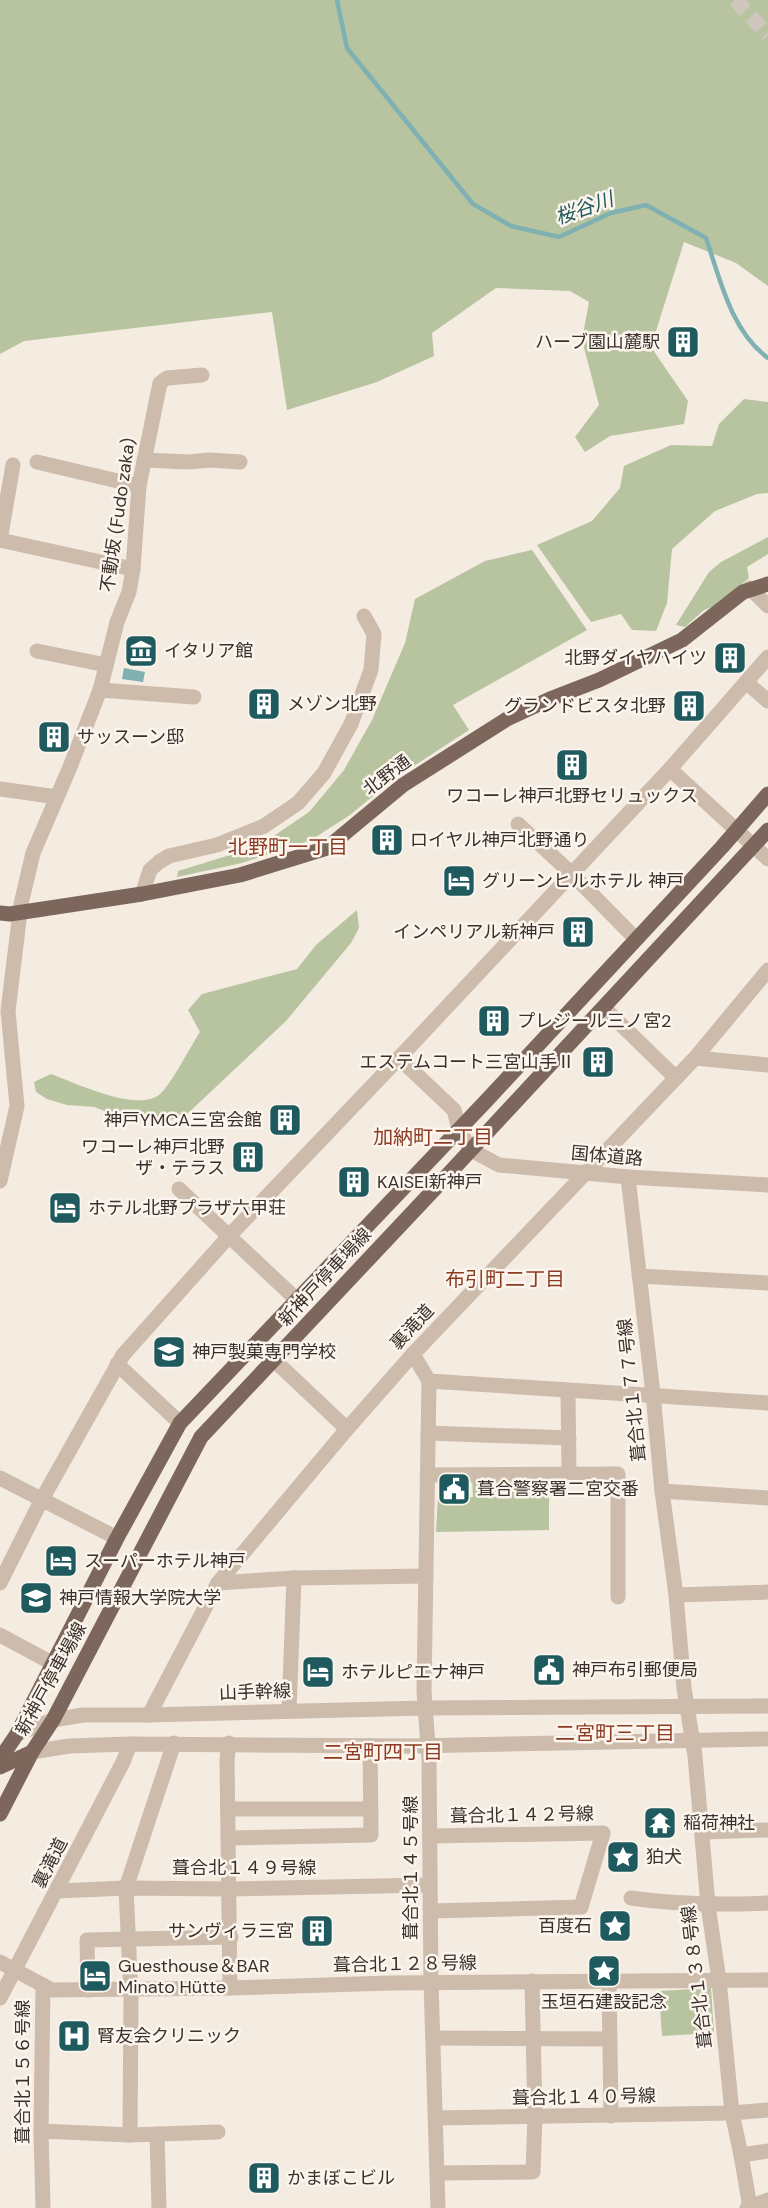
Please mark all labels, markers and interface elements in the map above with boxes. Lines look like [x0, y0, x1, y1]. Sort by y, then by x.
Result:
water label: 桜谷川 [551, 185, 618, 230]
building icon: ハーブ園山麓駅 [665, 324, 701, 360]
place label: ハーブ園山麓駅 [535, 330, 660, 354]
street label: 不動坂 (Fudo zaka) [95, 436, 141, 594]
museum icon: イタリア館 [123, 633, 159, 669]
place label: イタリア館 [164, 639, 253, 663]
building icon: 北野ダイヤハイツ [712, 640, 748, 676]
place label: 北野ダイヤハイツ [564, 646, 707, 670]
building icon: メゾン北野 [246, 686, 282, 722]
building icon: グランドビスタ北野 [671, 688, 707, 724]
place label: メゾン北野 [287, 692, 377, 716]
place label: グランドビスタ北野 [504, 694, 666, 718]
building icon: サッスーン邸 [36, 719, 72, 755]
place label: サッスーン邸 [77, 725, 184, 749]
building icon: ワコーレ神戸北野セリュックス [554, 747, 590, 783]
street label: 北野通 [358, 749, 416, 801]
place label: ワコーレ神戸北野セリュックス [446, 784, 698, 808]
building icon: ロイヤル神戸北野通り [369, 822, 405, 858]
place label: ロイヤル神戸北野通り [410, 828, 589, 852]
district label: 北野町一丁目 [228, 834, 348, 860]
hotel icon: グリーンヒルホテル 神戸 [441, 863, 477, 899]
place label: グリーンヒルホテル 神戸 [482, 869, 684, 893]
building icon: インペリアル新神戸 [560, 914, 596, 950]
place label: インペリアル新神戸 [393, 920, 555, 944]
building icon: プレジール三ノ宮2 [476, 1003, 512, 1039]
place label: プレジール三ノ宮2 [517, 1009, 671, 1033]
building icon: エステムコート三宮山手Ⅱ [580, 1044, 616, 1080]
place label: エステムコート三宮山手Ⅱ [360, 1050, 575, 1074]
building icon: 神戸YMCA三宮会館 [267, 1102, 303, 1138]
place label: 神戸YMCA三宮会館 [104, 1108, 262, 1132]
district label: 加納町二丁目 [373, 1124, 493, 1150]
place label: ワコーレ神戸北野 ザ・テラス [81, 1135, 225, 1180]
building icon: ワコーレ神戸北野 ザ・テラス [230, 1139, 266, 1175]
street label: 国体道路 [570, 1141, 644, 1171]
building icon: KAISEI新神戸 [336, 1164, 372, 1200]
place label: KAISEI新神戸 [377, 1170, 483, 1194]
hotel icon: ホテル北野プラザ六甲荘 [47, 1190, 83, 1226]
place label: ホテル北野プラザ六甲荘 [88, 1196, 286, 1220]
street label: 新神戸停車場線 [273, 1223, 377, 1331]
district label: 布引町二丁目 [445, 1266, 565, 1292]
street label: 裏滝道 [385, 1299, 439, 1355]
street label: 葺合北１７７号線 [613, 1317, 651, 1463]
school or university icon: 神戸製菓専門学校 [151, 1334, 187, 1370]
place label: 神戸製菓専門学校 [192, 1340, 336, 1364]
public building icon: 葺合警察署二宮交番 [436, 1471, 472, 1507]
place label: 葺合警察署二宮交番 [477, 1477, 639, 1501]
hotel icon: スーパーホテル神戸 [43, 1543, 79, 1579]
place label: スーパーホテル神戸 [84, 1549, 246, 1573]
school or university icon: 神戸情報大学院大学 [18, 1580, 54, 1616]
place label: 神戸情報大学院大学 [59, 1586, 221, 1610]
street label: 新神戸停車場線 [10, 1618, 92, 1740]
public building icon: 神戸布引郵便局 [531, 1652, 567, 1688]
hotel icon: ホテルピエナ神戸 [300, 1654, 336, 1690]
place label: 神戸布引郵便局 [572, 1658, 698, 1682]
place label: ホテルピエナ神戸 [341, 1660, 485, 1684]
street label: 山手幹線 [219, 1679, 291, 1705]
district label: 二宮町三丁目 [555, 1720, 675, 1746]
district label: 二宮町四丁目 [323, 1739, 443, 1765]
street label: 葺合北１４５号線 [399, 1796, 423, 1940]
street label: 葺合北１４２号線 [450, 1802, 594, 1828]
temple icon: 稲荷神社 [642, 1805, 678, 1841]
place label: 稲荷神社 [683, 1811, 755, 1835]
street label: 裏滝道 [27, 1833, 73, 1893]
place icon: 狛犬 [605, 1839, 641, 1875]
place label: 狛犬 [646, 1845, 682, 1869]
street label: 葺合北１４９号線 [172, 1856, 316, 1880]
street label: 葺合北１３８号線 [676, 1904, 718, 2050]
place icon: 百度石 [597, 1908, 633, 1944]
building icon: サンヴィラ三宮 [299, 1913, 335, 1949]
place label: 百度石 [538, 1914, 592, 1938]
place label: サンヴィラ三宮 [168, 1919, 294, 1943]
street label: 葺合北１２８号線 [333, 1951, 477, 1977]
place icon: 玉垣石建設記念 [586, 1953, 622, 1989]
place label: Guesthouse＆BAR Minato Hütte [118, 1954, 270, 1999]
hotel icon: Guesthouse＆BAR Minato Hütte [77, 1958, 113, 1994]
place label: 玉垣石建設記念 [541, 1990, 667, 2014]
street label: 葺合北１５６号線 [11, 2000, 35, 2144]
hospital icon: 腎友会クリニック [56, 2018, 92, 2054]
place label: 腎友会クリニック [97, 2024, 241, 2048]
street label: 葺合北１４０号線 [512, 2084, 656, 2110]
building icon: かまぼこビル [246, 2160, 282, 2196]
place label: かまぼこビル [287, 2166, 395, 2190]

